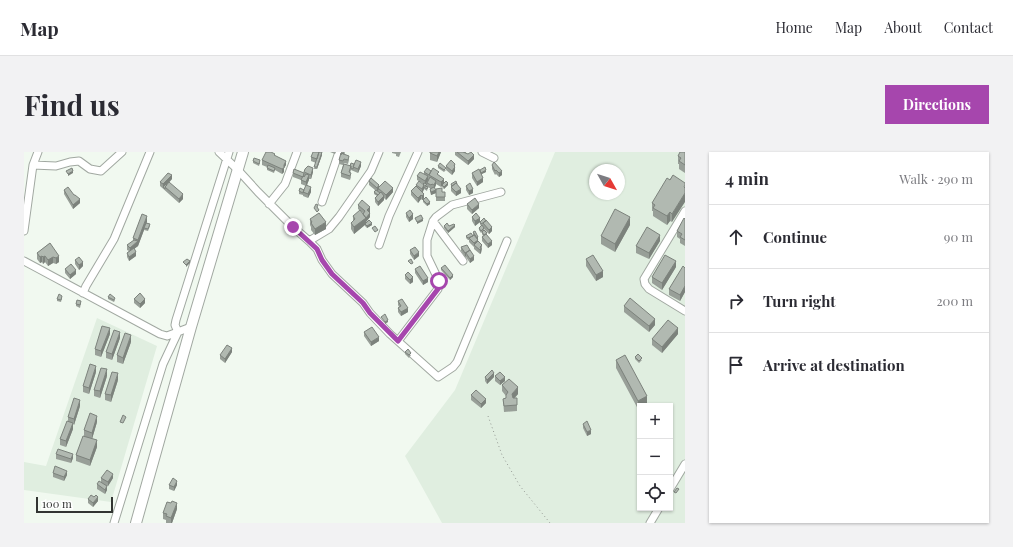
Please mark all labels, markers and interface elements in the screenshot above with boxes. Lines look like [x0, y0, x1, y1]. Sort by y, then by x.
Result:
text: Map [20, 15, 59, 41]
text: Home [775, 18, 813, 37]
text: Map [835, 18, 862, 37]
text: About [884, 18, 922, 37]
text: Contact [944, 18, 993, 37]
button: Directions [885, 85, 989, 124]
text: Find us [24, 86, 120, 123]
north arrow [589, 164, 625, 200]
text: 4 min [725, 167, 769, 189]
text: Walk · 290 m [899, 170, 973, 187]
route end [284, 218, 302, 236]
icon: ahead [725, 226, 747, 248]
text: Continue [763, 227, 827, 247]
text: 90 m [944, 228, 973, 245]
route start [430, 272, 448, 290]
icon: right [725, 290, 747, 312]
text: Turn right [763, 291, 836, 311]
text: 200 m [936, 292, 973, 309]
icon: arrive [725, 354, 747, 376]
text: Arrive at destination [763, 355, 905, 375]
map controls [637, 403, 673, 511]
button: + [637, 403, 673, 439]
button: − [637, 439, 673, 475]
button: locate [637, 475, 673, 511]
scale bar [36, 495, 113, 514]
text: 100 m [42, 496, 72, 511]

